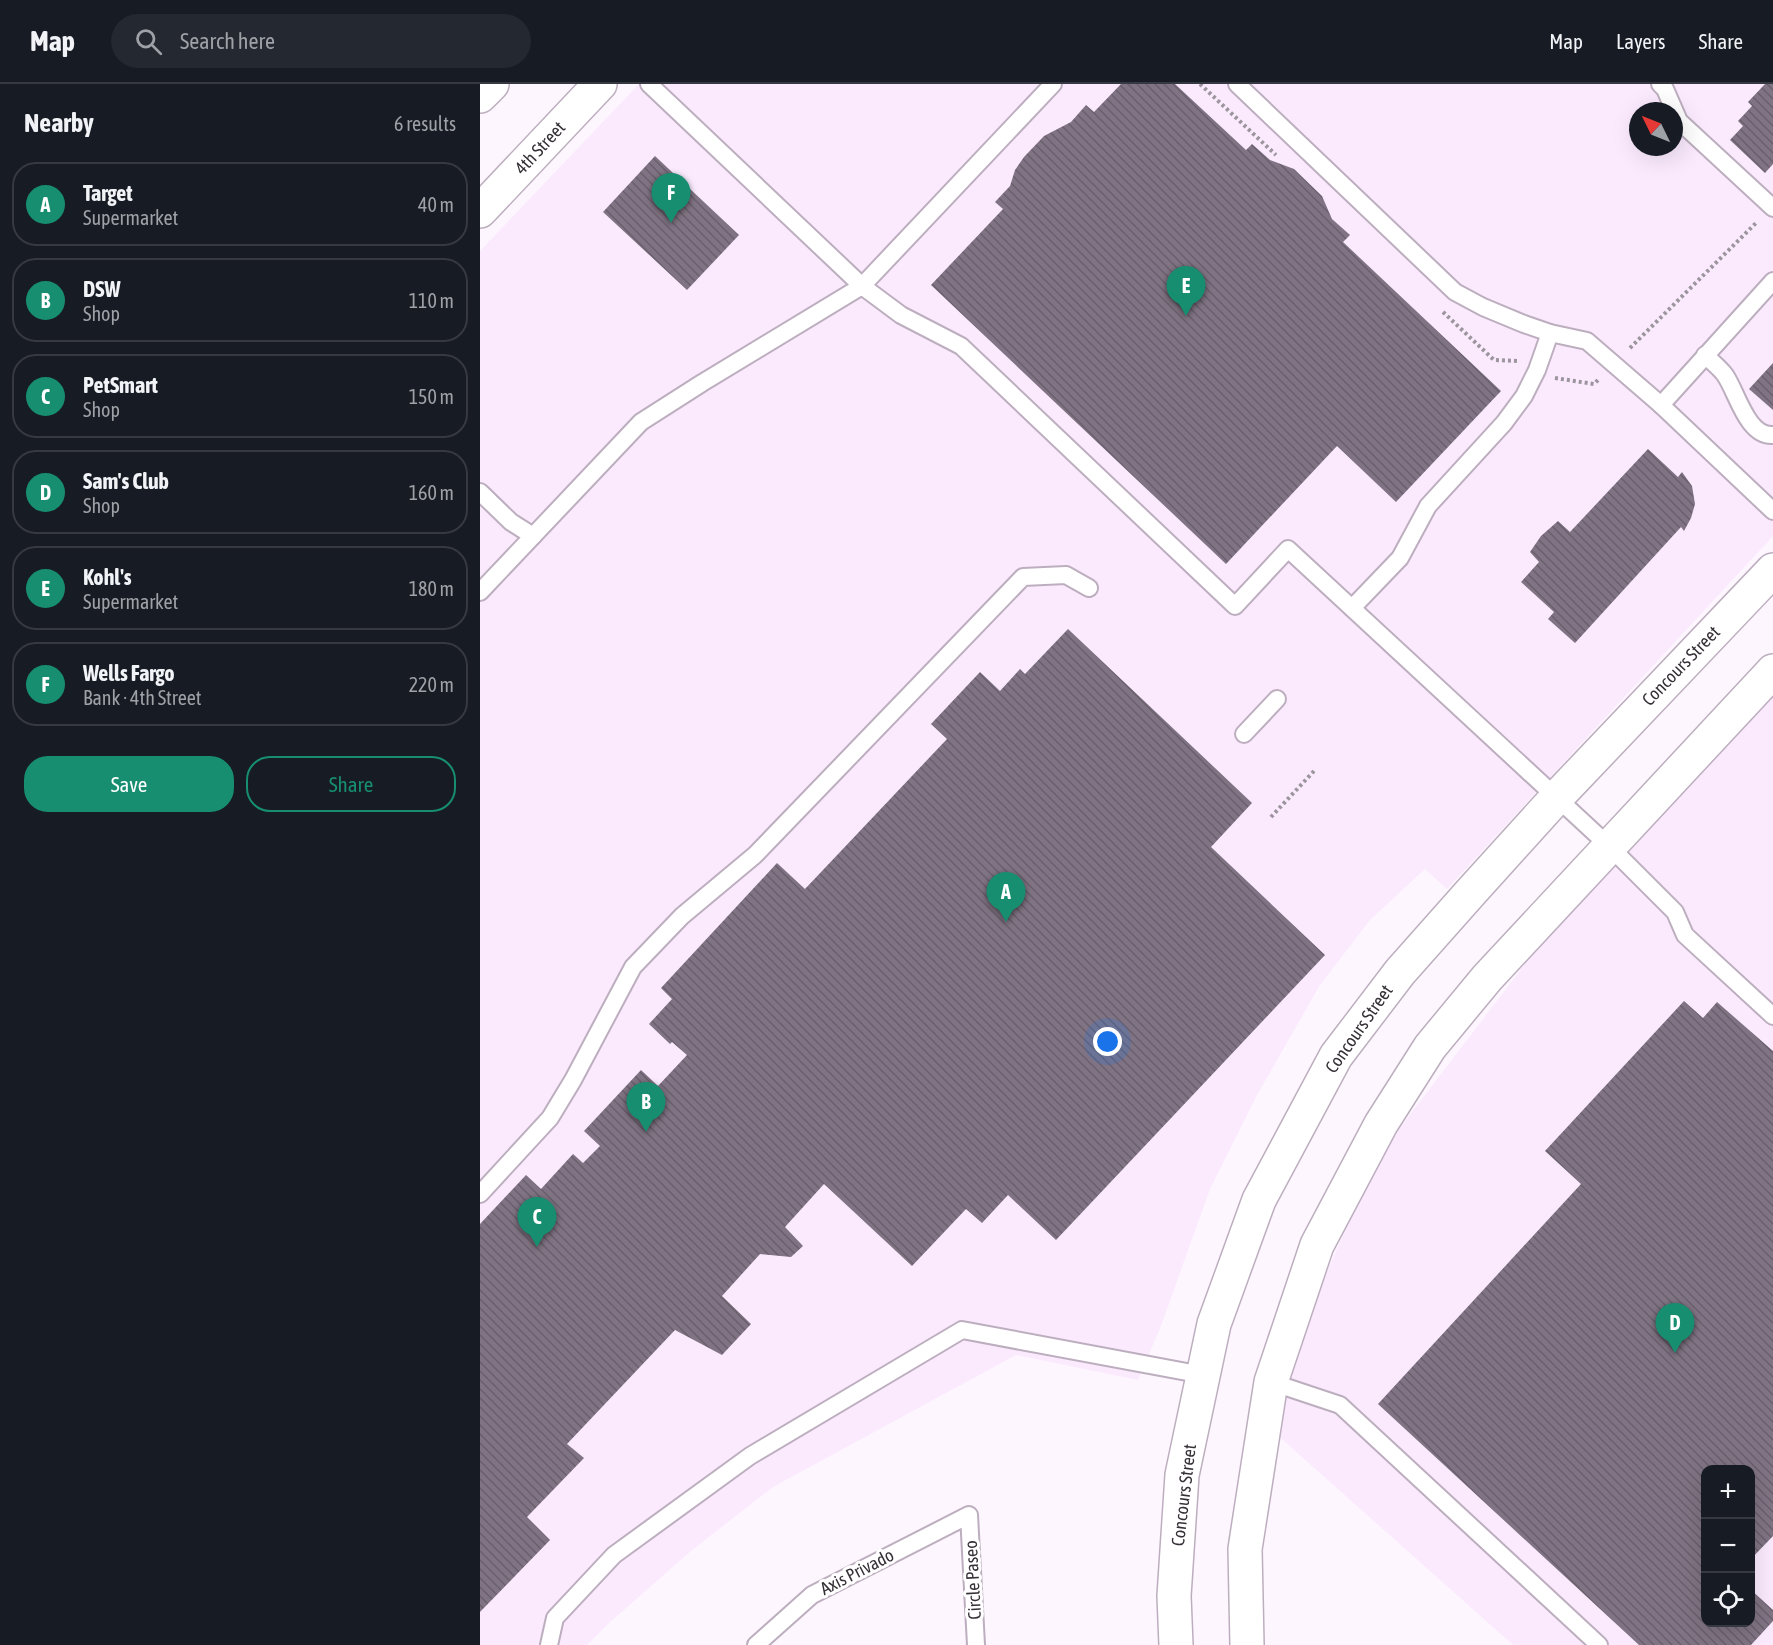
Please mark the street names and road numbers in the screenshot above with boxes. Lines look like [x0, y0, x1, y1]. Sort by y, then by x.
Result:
street label: 4th Street [510, 117, 569, 178]
street label: Concours Street [1637, 621, 1724, 710]
street label: Concours Street [1321, 981, 1397, 1077]
street label: Concours Street [1167, 1443, 1200, 1547]
street label: Circle Paseo [960, 1540, 985, 1620]
street label: Axis Privado [816, 1544, 897, 1599]

